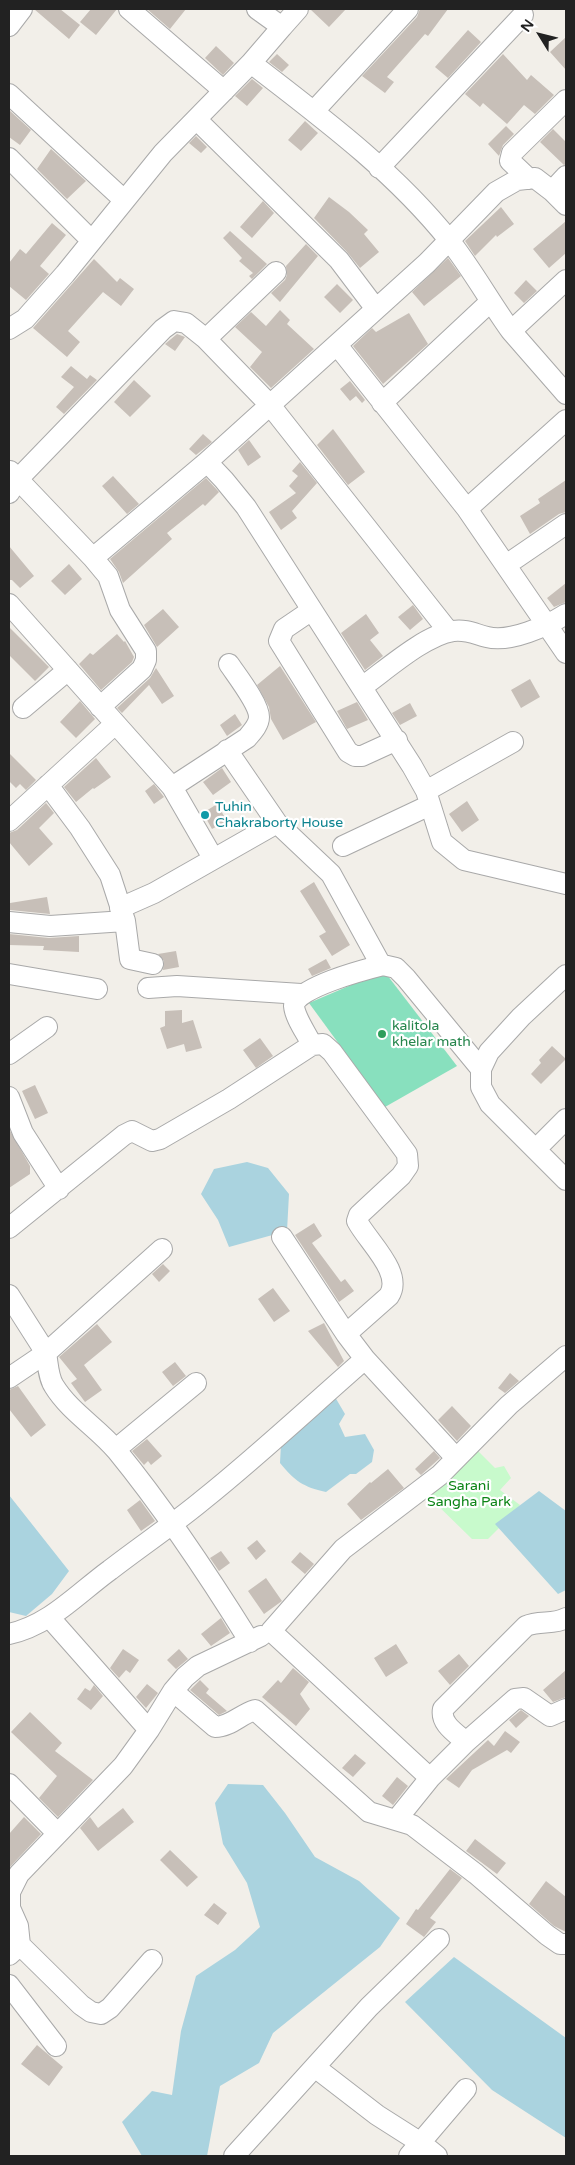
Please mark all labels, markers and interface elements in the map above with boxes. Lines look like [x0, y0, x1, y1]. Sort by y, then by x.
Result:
north arrow [515, 10, 565, 60]
text: N [517, 16, 538, 35]
place label: Tuhin Chakraborty House [215, 799, 343, 832]
marker: Tuhin Chakraborty House [199, 809, 211, 821]
place label: kalitola khelar math [392, 1018, 471, 1050]
marker: kalitola khelar math [376, 1028, 388, 1040]
park label: Sarani Sangha Park [427, 1478, 511, 1510]

